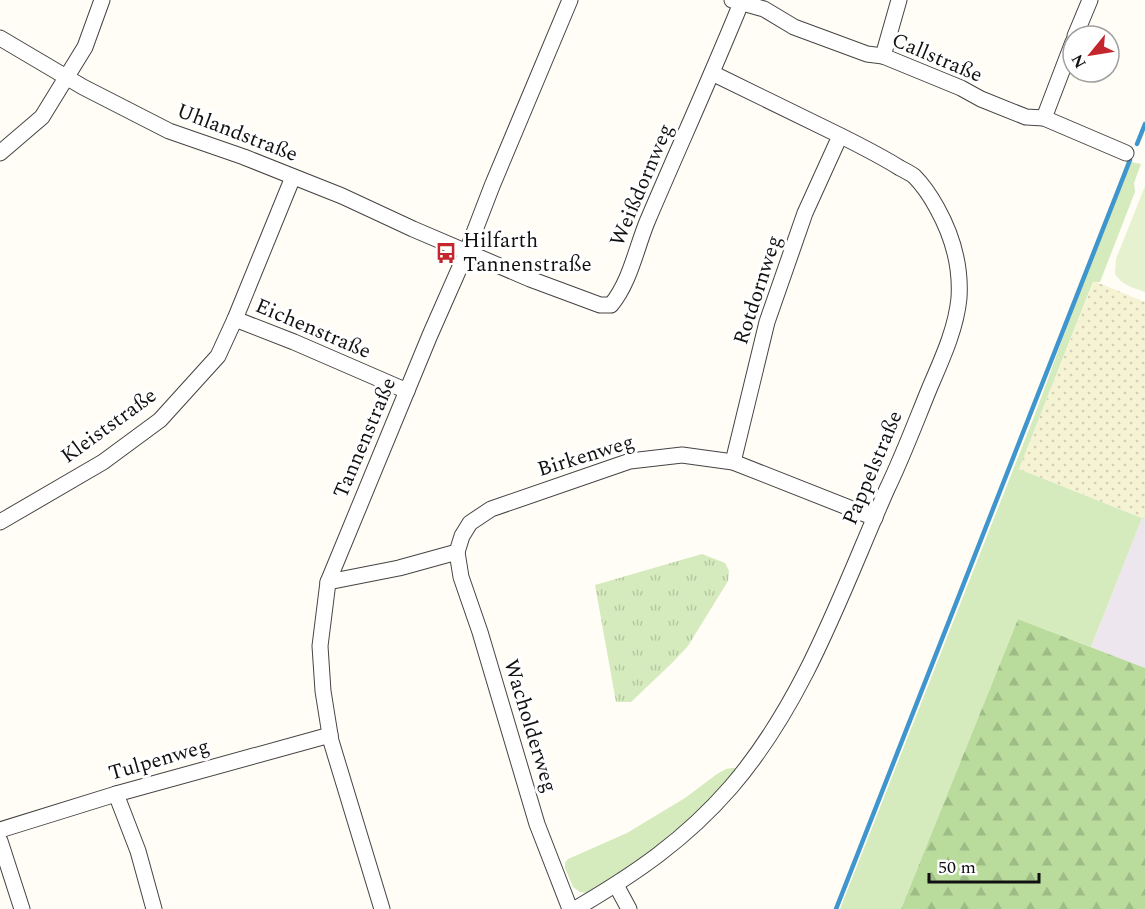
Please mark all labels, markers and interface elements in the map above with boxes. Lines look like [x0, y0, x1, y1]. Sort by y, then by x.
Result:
north arrow [1061, 24, 1121, 84]
street label: Callstraße [887, 25, 987, 91]
text: N [1065, 49, 1093, 73]
street label: Uhlandstraße [172, 95, 302, 171]
street label: Weißdornweg [602, 119, 682, 251]
place label: Hilfarth Tannenstraße [463, 225, 592, 281]
street label: Rotdornweg [725, 231, 791, 349]
bus stop icon: Hilfarth Tannenstraße [434, 241, 458, 265]
street label: Eichenstraße [250, 290, 376, 368]
street label: Tannenstraße [325, 373, 405, 503]
street label: Kleiststraße [54, 380, 164, 472]
street label: Pappelstraße [835, 406, 911, 530]
street label: Birkenweg [534, 426, 638, 486]
street label: Wacholderweg [495, 655, 565, 797]
street label: Tulpenweg [105, 730, 213, 790]
scale bar [929, 846, 1038, 884]
text: 50 m [938, 854, 976, 881]

